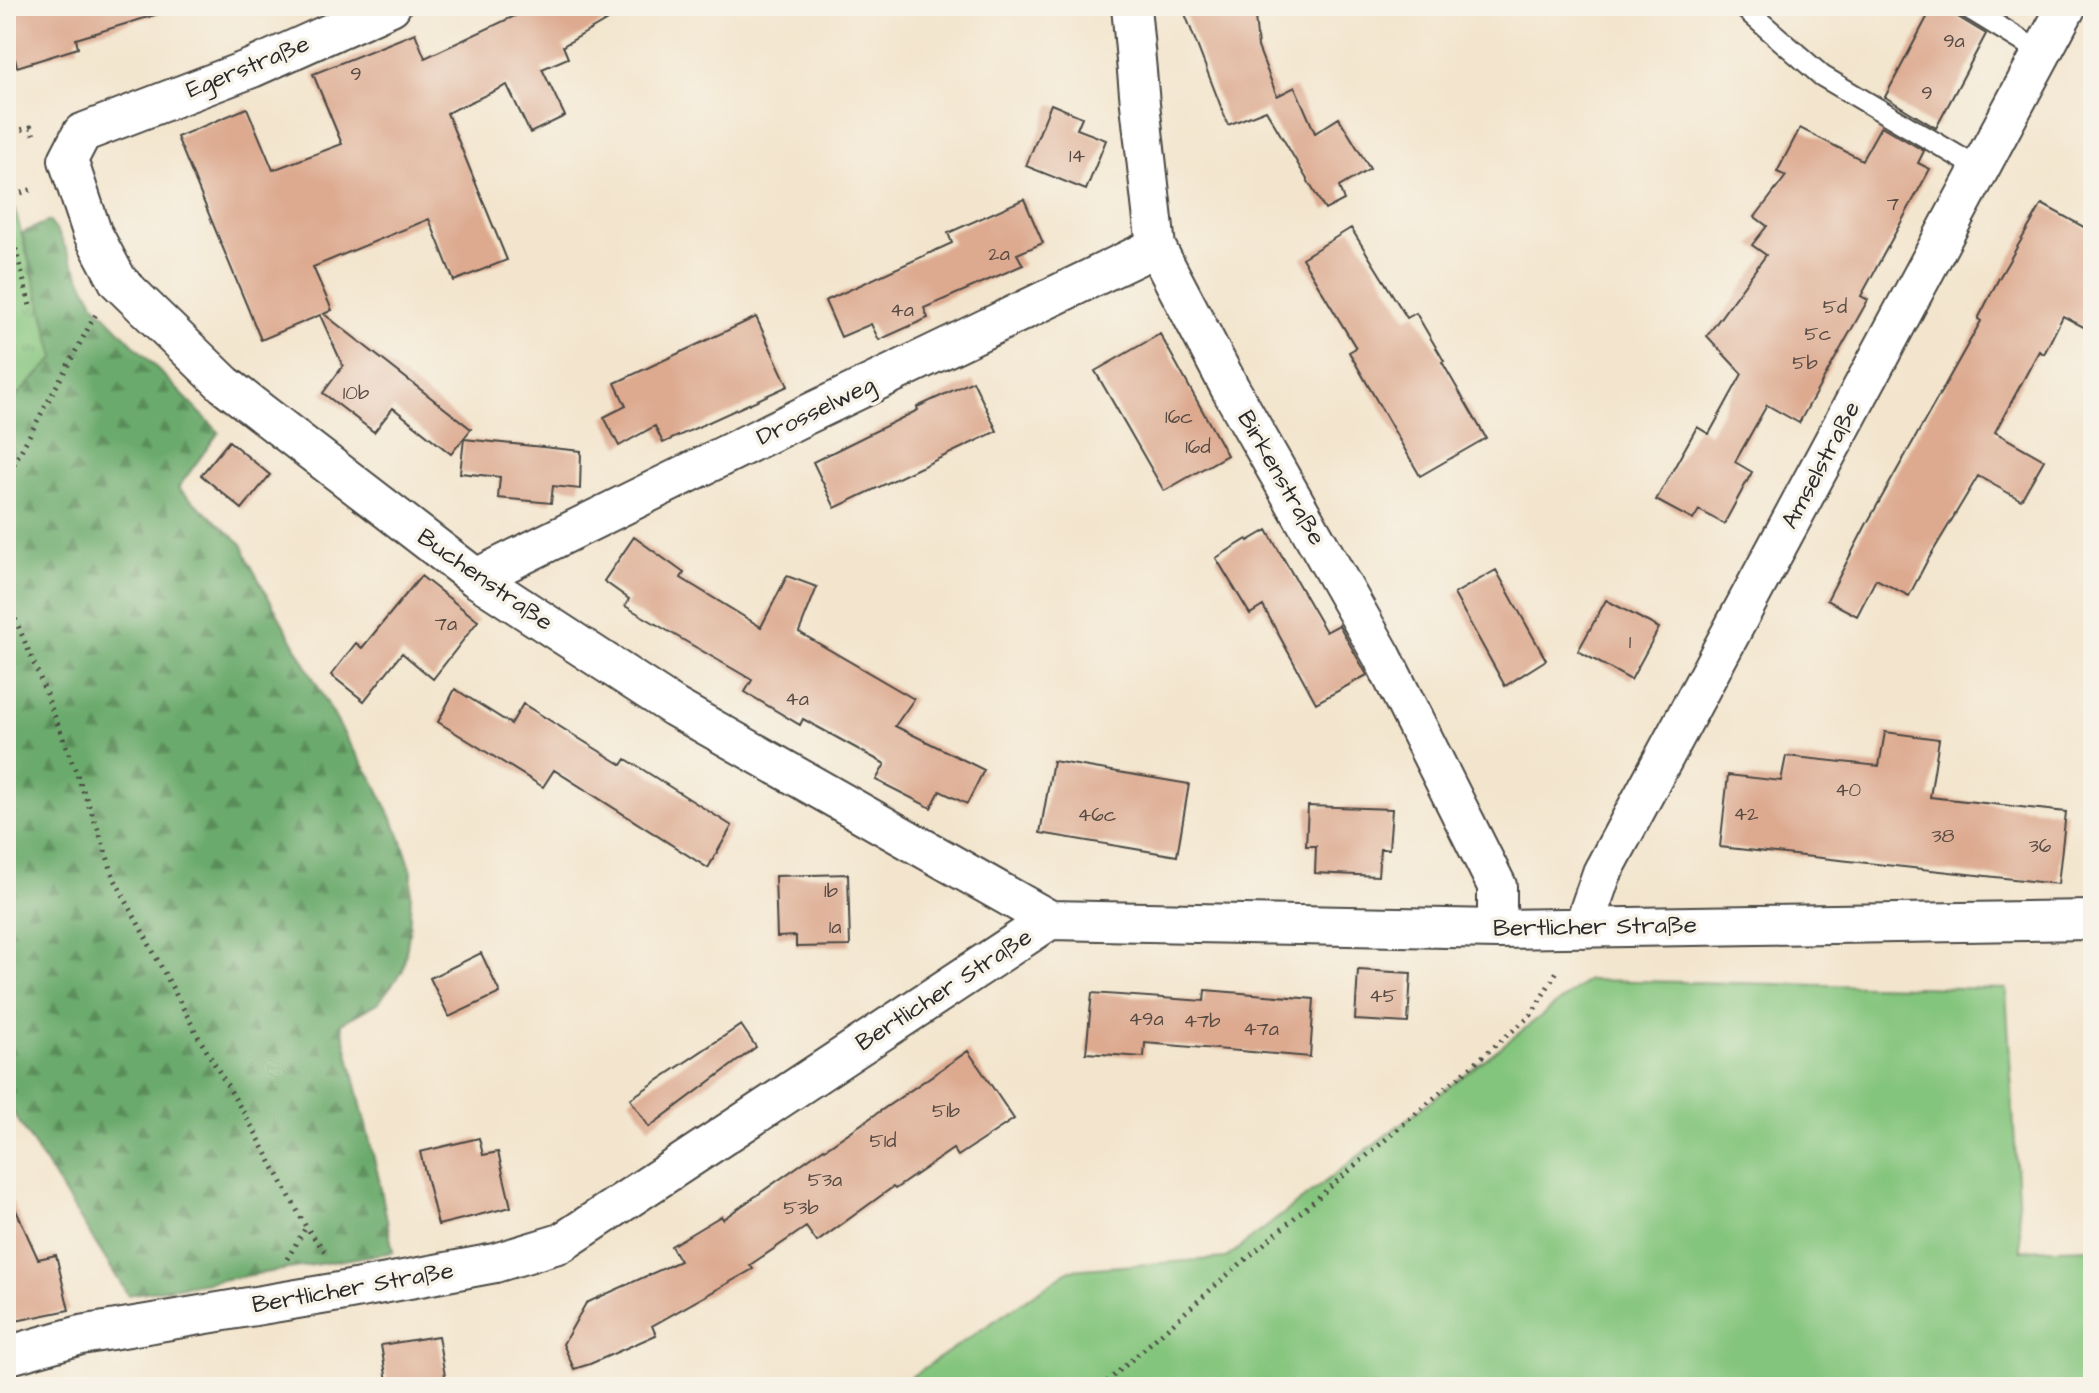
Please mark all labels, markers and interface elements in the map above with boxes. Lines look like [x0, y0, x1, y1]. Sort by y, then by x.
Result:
street label: Egerstraße [181, 27, 315, 108]
house number: 9a [1943, 27, 1965, 55]
house number: 9 [350, 60, 362, 88]
house number: 9 [1921, 79, 1933, 107]
house number: 14 [1069, 142, 1085, 170]
house number: 7 [1887, 190, 1899, 218]
house number: 2a [988, 240, 1010, 268]
house number: 5d [1823, 293, 1847, 321]
house number: 4a [890, 296, 914, 324]
house number: 5c [1805, 320, 1832, 348]
house number: 5b [1792, 349, 1818, 377]
street label: Drosselweg [751, 368, 881, 455]
house number: 10b [343, 379, 369, 407]
street label: Amselstraße [1773, 395, 1869, 535]
house number: 16c [1165, 403, 1193, 431]
street label: Birkenstraße [1229, 404, 1333, 552]
house number: 16d [1185, 433, 1211, 461]
street label: Buchenstraße [410, 521, 560, 639]
house number: 7a [435, 610, 457, 638]
house number: 1 [1629, 628, 1632, 656]
house number: 4a [785, 685, 809, 713]
house number: 40 [1835, 776, 1861, 804]
house number: 42 [1733, 800, 1759, 828]
house number: 46c [1078, 801, 1117, 829]
house number: 38 [1931, 822, 1955, 850]
house number: 36 [2029, 832, 2052, 860]
house number: 1b [824, 877, 838, 905]
street label: Bertlicher Straße [1493, 908, 1697, 946]
house number: 1a [829, 913, 841, 941]
street label: Bertlicher Straße [849, 920, 1039, 1060]
house number: 45 [1369, 982, 1397, 1010]
house number: 49a [1128, 1005, 1164, 1033]
house number: 47b [1183, 1007, 1221, 1035]
house number: 47a [1243, 1015, 1279, 1043]
house number: 51b [932, 1097, 960, 1125]
house number: 51d [870, 1127, 896, 1155]
house number: 53a [808, 1166, 842, 1194]
house number: 53b [783, 1194, 819, 1222]
street label: Bertlicher Straße [250, 1254, 456, 1322]

